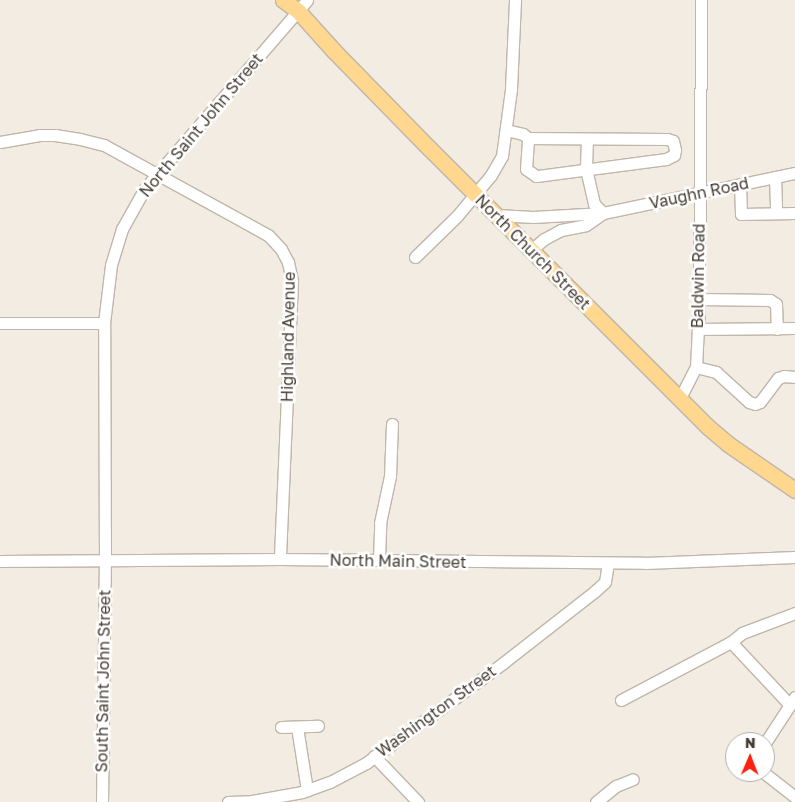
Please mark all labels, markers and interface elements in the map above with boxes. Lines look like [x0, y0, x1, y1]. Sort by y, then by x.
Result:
street label: North Saint John Street [135, 49, 267, 201]
street label: Vaughn Road [648, 173, 750, 213]
street label: North Church Street [471, 190, 595, 314]
street label: Baldwin Road [687, 223, 709, 329]
street label: Highland Avenue [277, 272, 299, 402]
street label: North Main Street [329, 550, 467, 572]
street label: South Saint John Street [92, 589, 114, 773]
street label: Washington Street [372, 661, 500, 761]
north arrow [725, 732, 775, 782]
text: N [745, 734, 756, 751]

